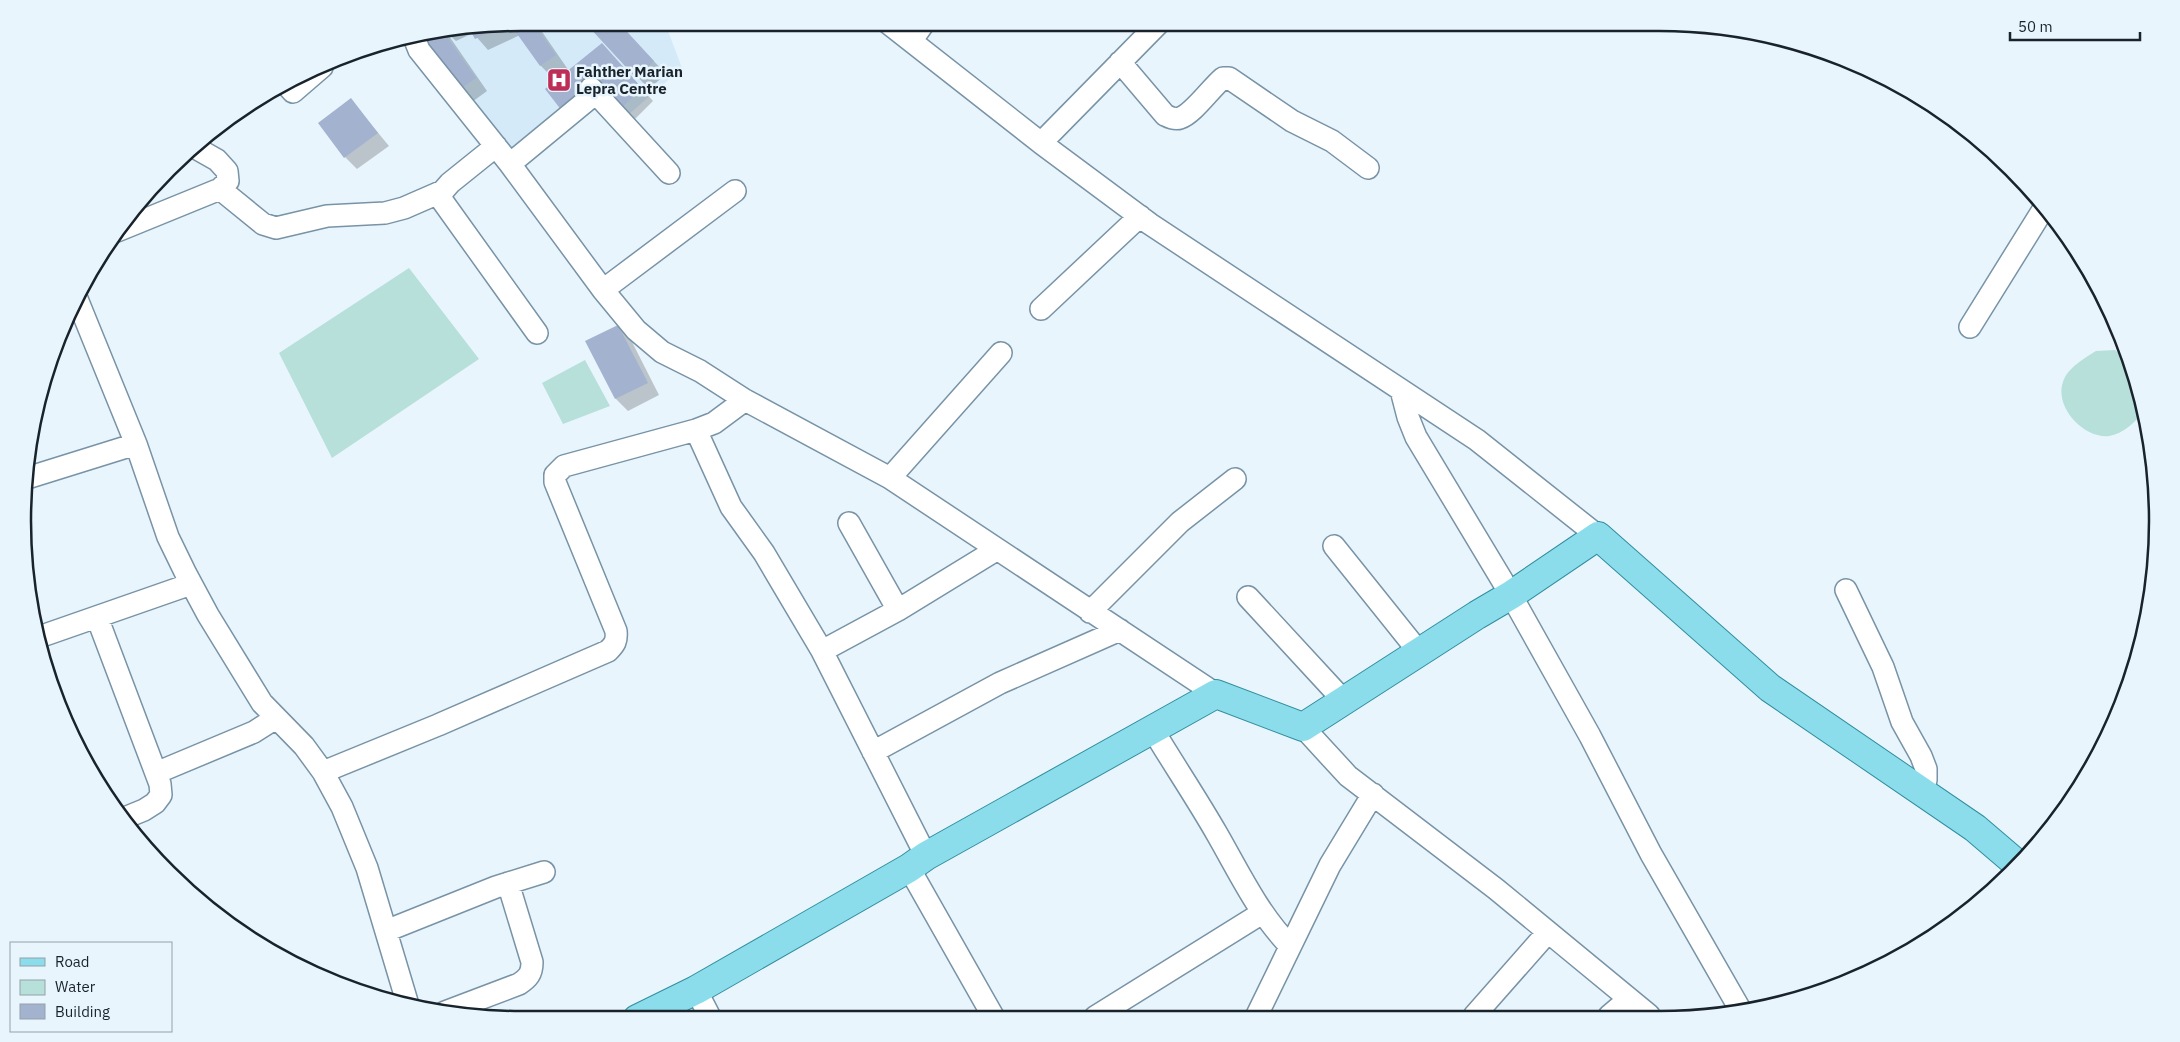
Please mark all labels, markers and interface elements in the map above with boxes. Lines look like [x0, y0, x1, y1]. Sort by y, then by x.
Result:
scale bar [2010, 10, 2140, 42]
text: 50 m [2018, 17, 2053, 36]
place label: Fahther Marian Lepra Centre [576, 62, 683, 98]
hospital icon: Fahther Marian Lepra Centre [546, 67, 572, 93]
legend [10, 942, 172, 1032]
text: Road [55, 952, 90, 971]
text: Water [55, 977, 96, 996]
text: Building [55, 1002, 110, 1021]

